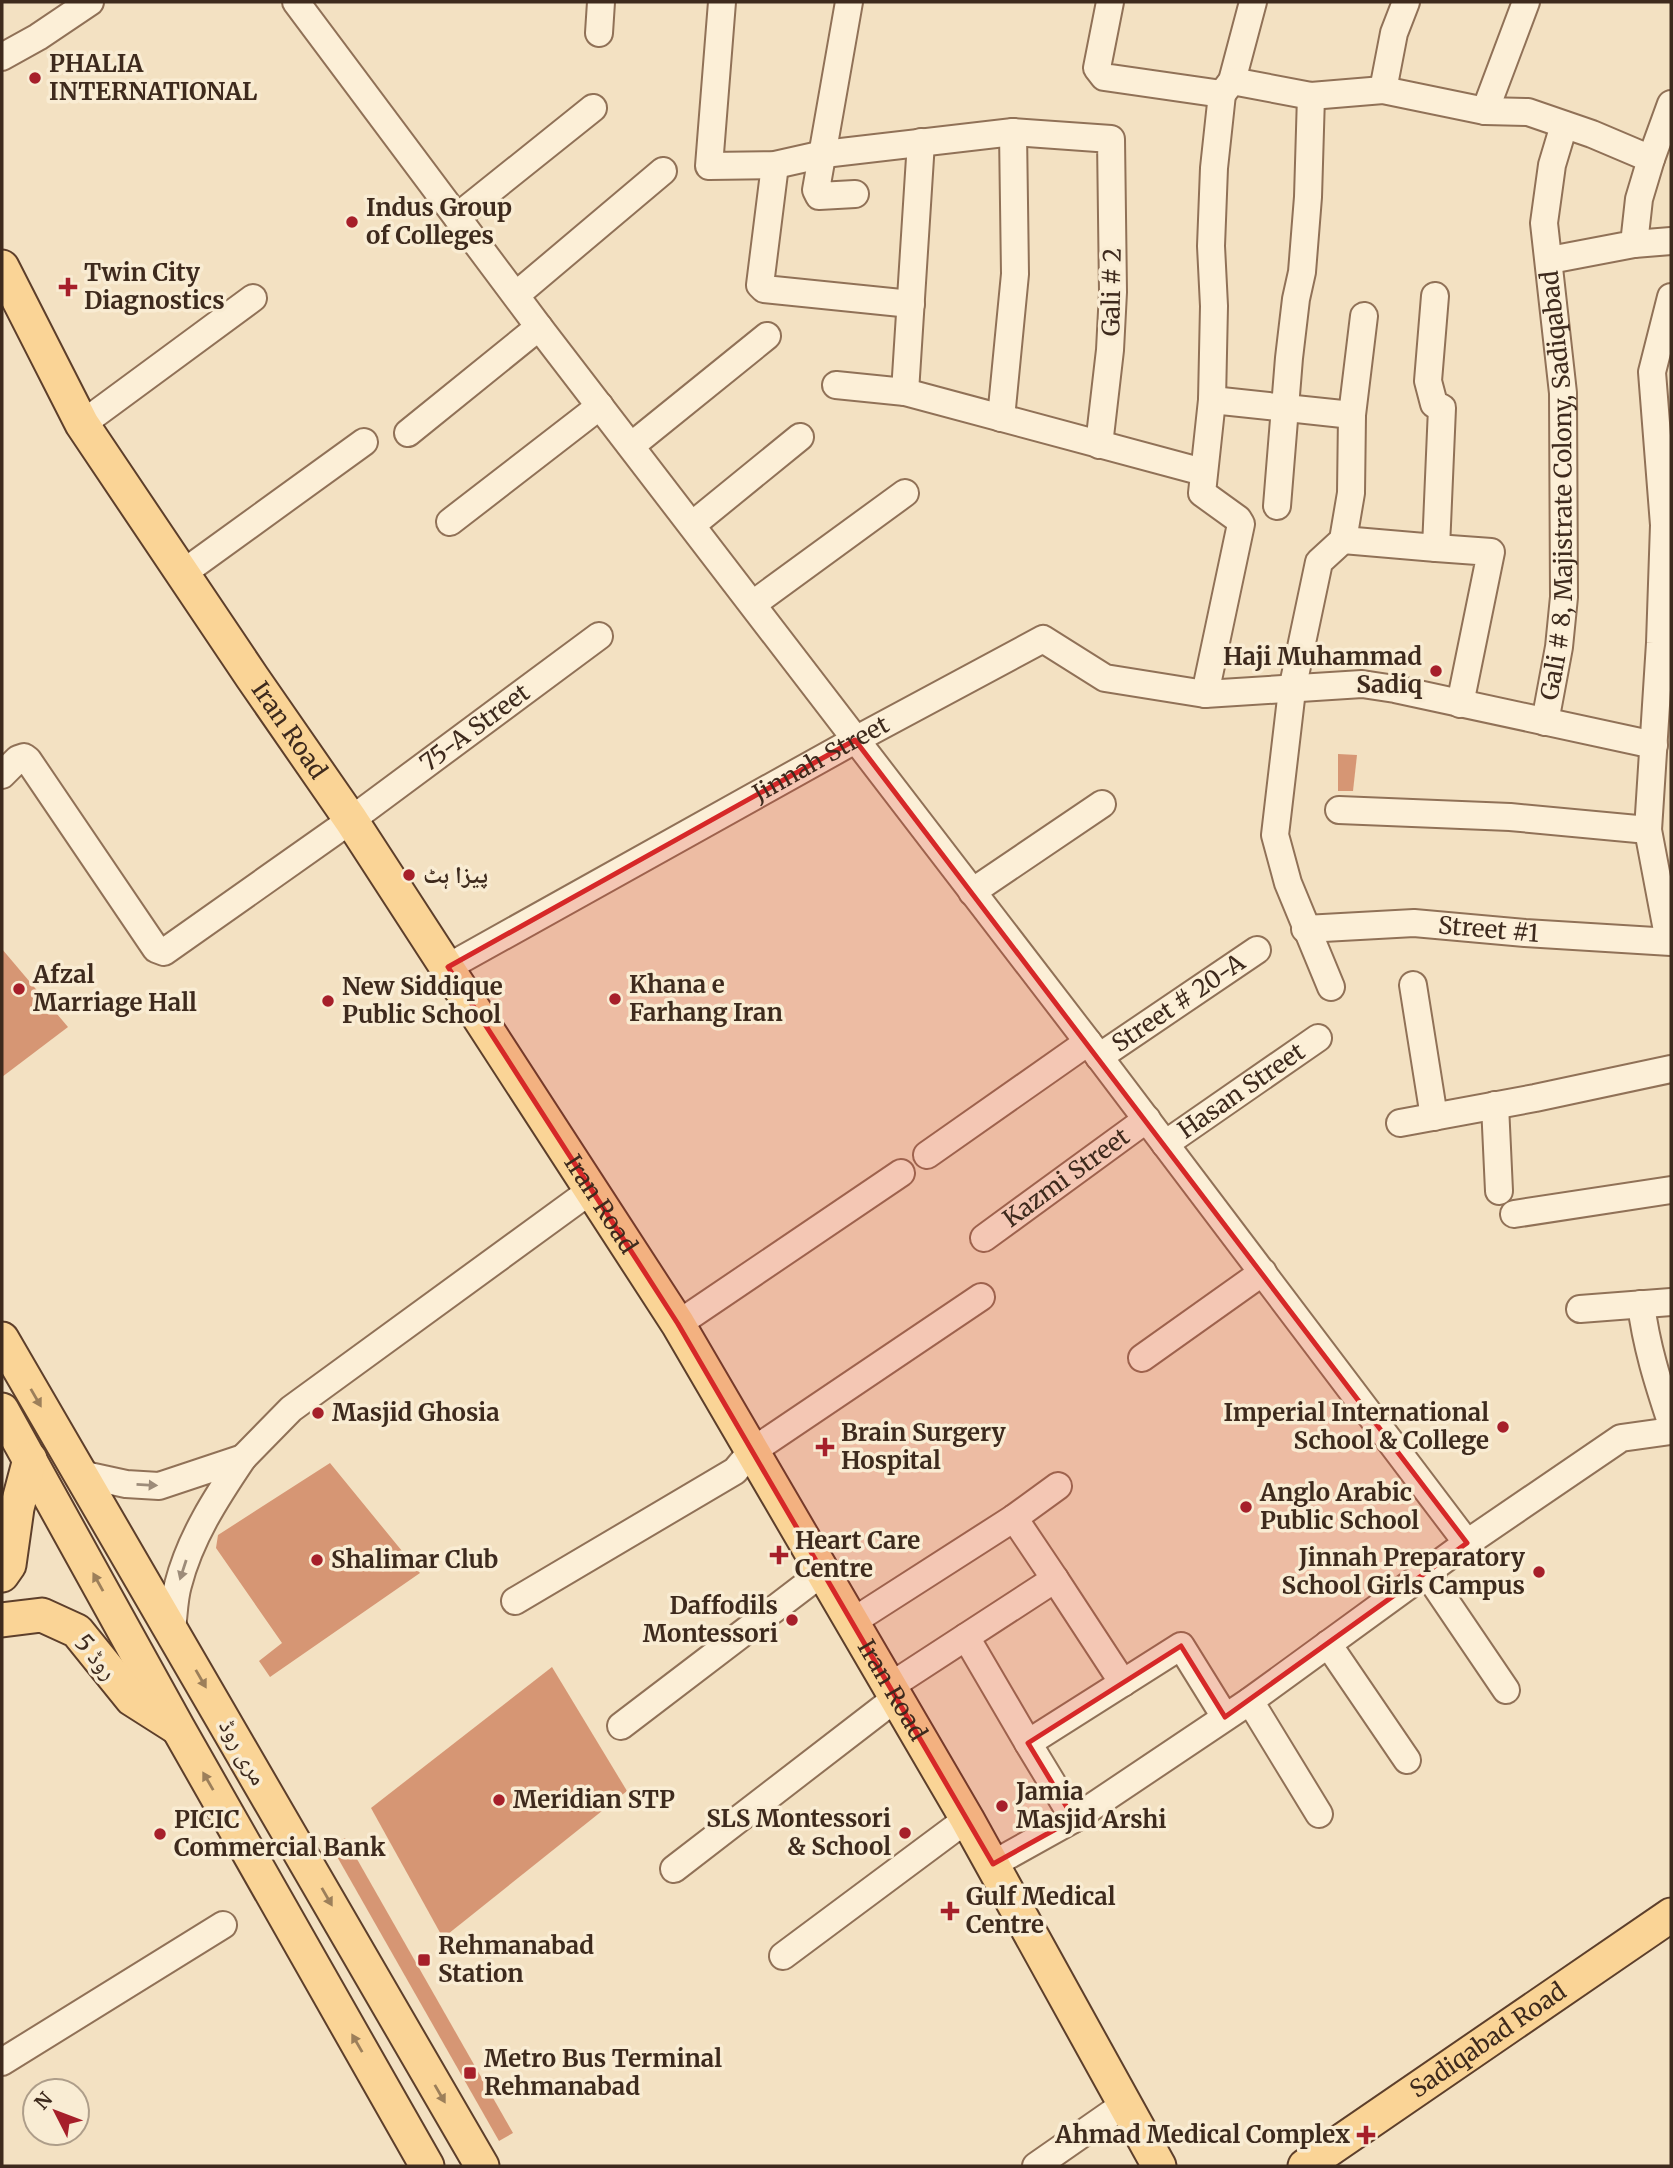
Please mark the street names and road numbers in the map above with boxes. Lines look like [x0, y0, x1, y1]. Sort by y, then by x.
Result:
street label: Gali # 2 [1095, 248, 1128, 336]
street label: Gali # 8, Majistrate Colony, Sadiqabad [1533, 269, 1579, 703]
street label: Iran Road [245, 675, 334, 785]
street label: 75-A Street [414, 676, 536, 778]
street label: Jinnah Street [746, 708, 895, 809]
street label: Street #1 [1437, 909, 1540, 949]
street label: Street # 20-A [1106, 946, 1252, 1059]
street label: Hasan Street [1172, 1036, 1311, 1145]
street label: Kazmi Street [997, 1121, 1136, 1234]
street label: Iran Road [557, 1149, 644, 1259]
street label: روڈ 5 [68, 1628, 125, 1686]
street label: Iran Road [851, 1634, 934, 1746]
street label: مری روڈ [212, 1713, 275, 1791]
street label: Sadiqabad Road [1404, 1976, 1572, 2105]

